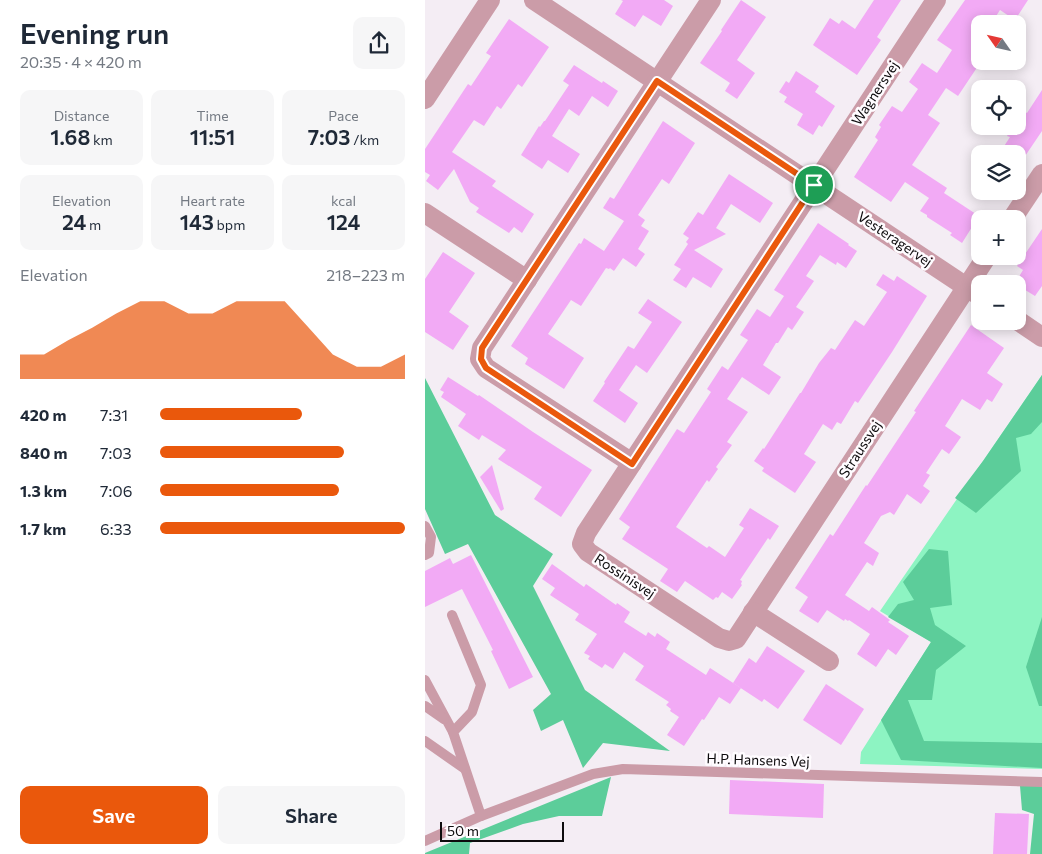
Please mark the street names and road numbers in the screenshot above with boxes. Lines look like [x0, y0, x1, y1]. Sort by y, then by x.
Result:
street label: Wagnersvej [847, 57, 902, 128]
street label: Vesteragervej [855, 207, 936, 270]
street label: Straussvej [835, 417, 884, 481]
street label: Rossinisvej [592, 550, 659, 602]
street label: H.P. Hansens Vej [706, 749, 810, 770]

